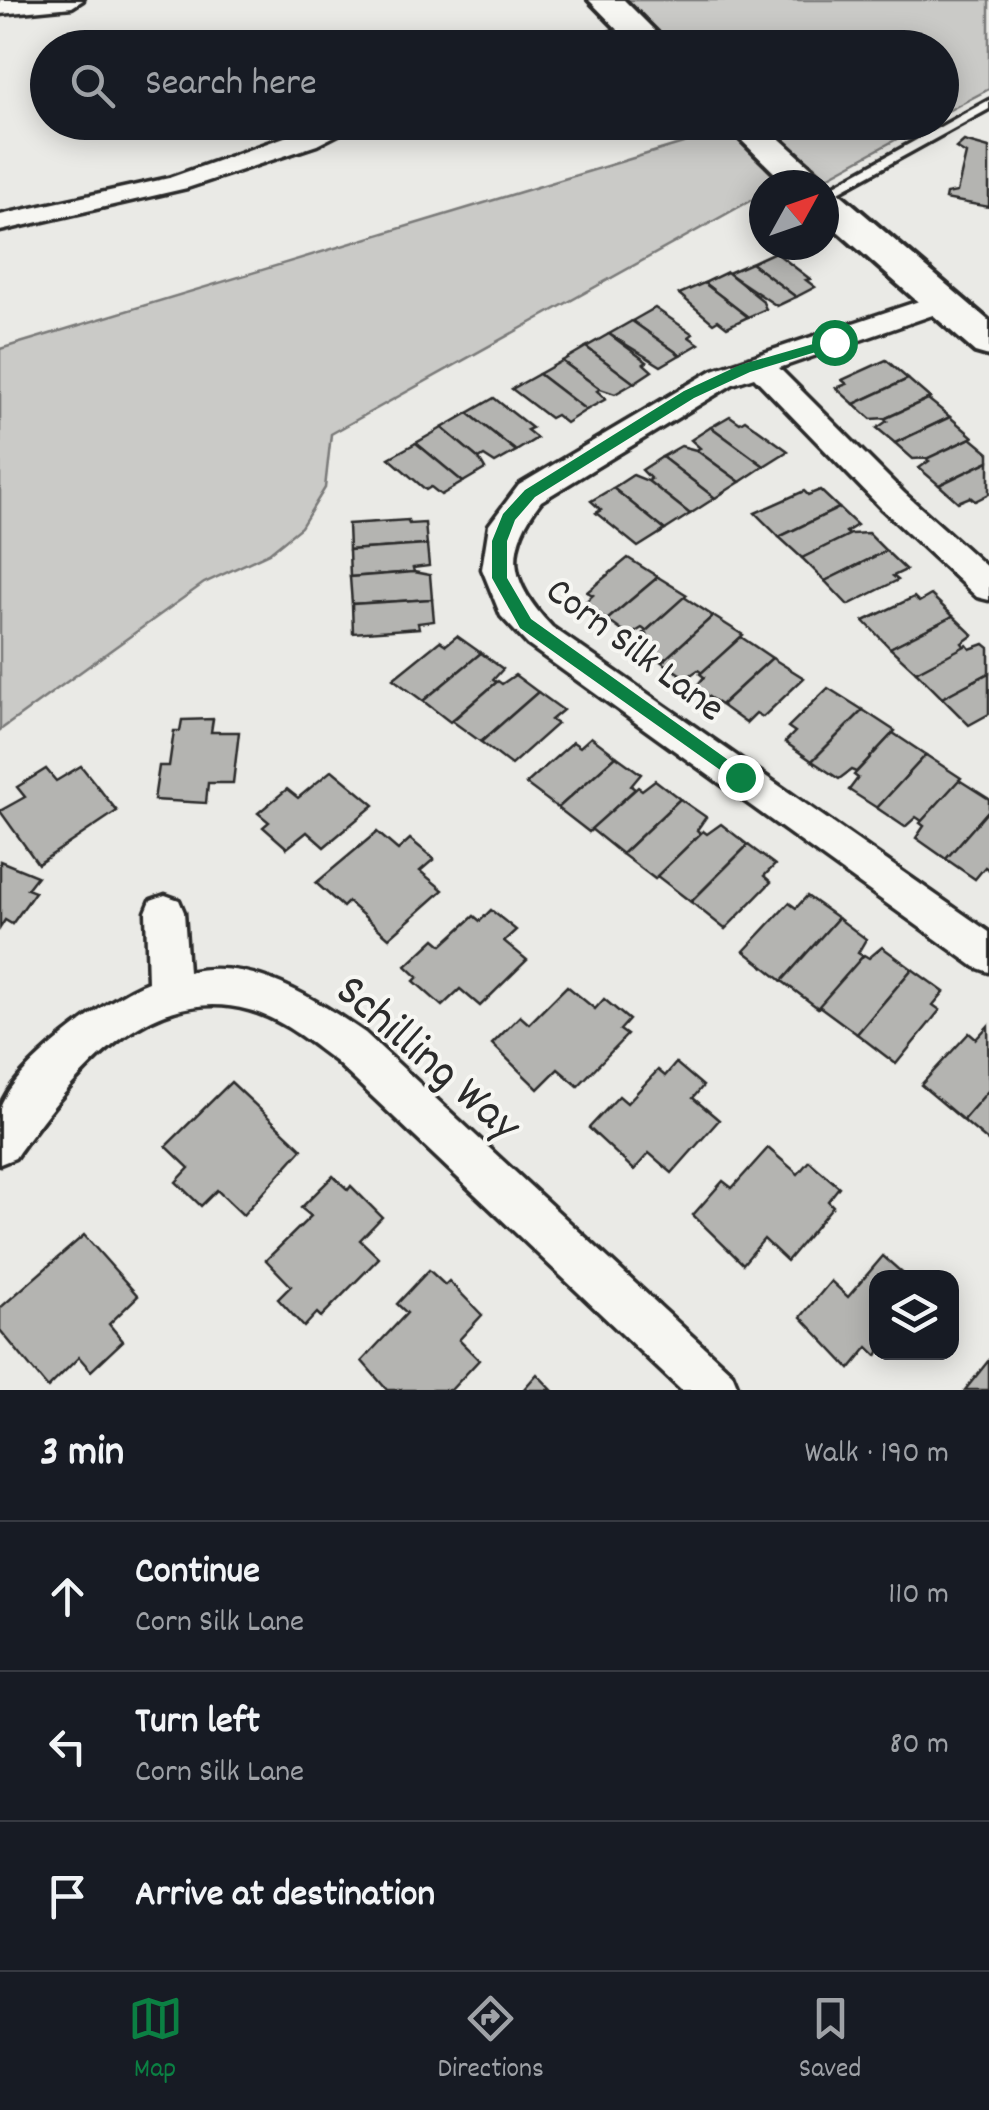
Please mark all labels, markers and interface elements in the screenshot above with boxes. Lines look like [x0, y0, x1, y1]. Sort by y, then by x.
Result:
search box [30, 30, 959, 140]
icon: search [65, 58, 120, 113]
text: Search here [145, 58, 317, 113]
north arrow [749, 170, 839, 260]
route start [812, 320, 858, 366]
street label: Corn Silk Lane [532, 566, 735, 739]
route end [718, 755, 764, 801]
street label: Schilling Way [318, 960, 535, 1162]
map controls [869, 1270, 959, 1360]
button: layers [869, 1270, 959, 1360]
text: 3 min [40, 1425, 124, 1485]
text: Walk · 190 m [804, 1432, 949, 1478]
text: Continue [135, 1546, 260, 1601]
icon: ahead [40, 1569, 95, 1624]
text: 110 m [888, 1573, 949, 1619]
text: Corn Silk Lane [135, 1601, 304, 1647]
text: Turn left [135, 1696, 260, 1751]
icon: left [40, 1719, 95, 1774]
text: 80 m [889, 1723, 949, 1769]
text: Corn Silk Lane [135, 1751, 304, 1797]
icon: arrive [40, 1869, 95, 1924]
text: Arrive at destination [135, 1869, 435, 1924]
tab: Map [128, 1991, 183, 2091]
tab: Directions [438, 1991, 544, 2091]
tab: Saved [799, 1991, 861, 2091]

